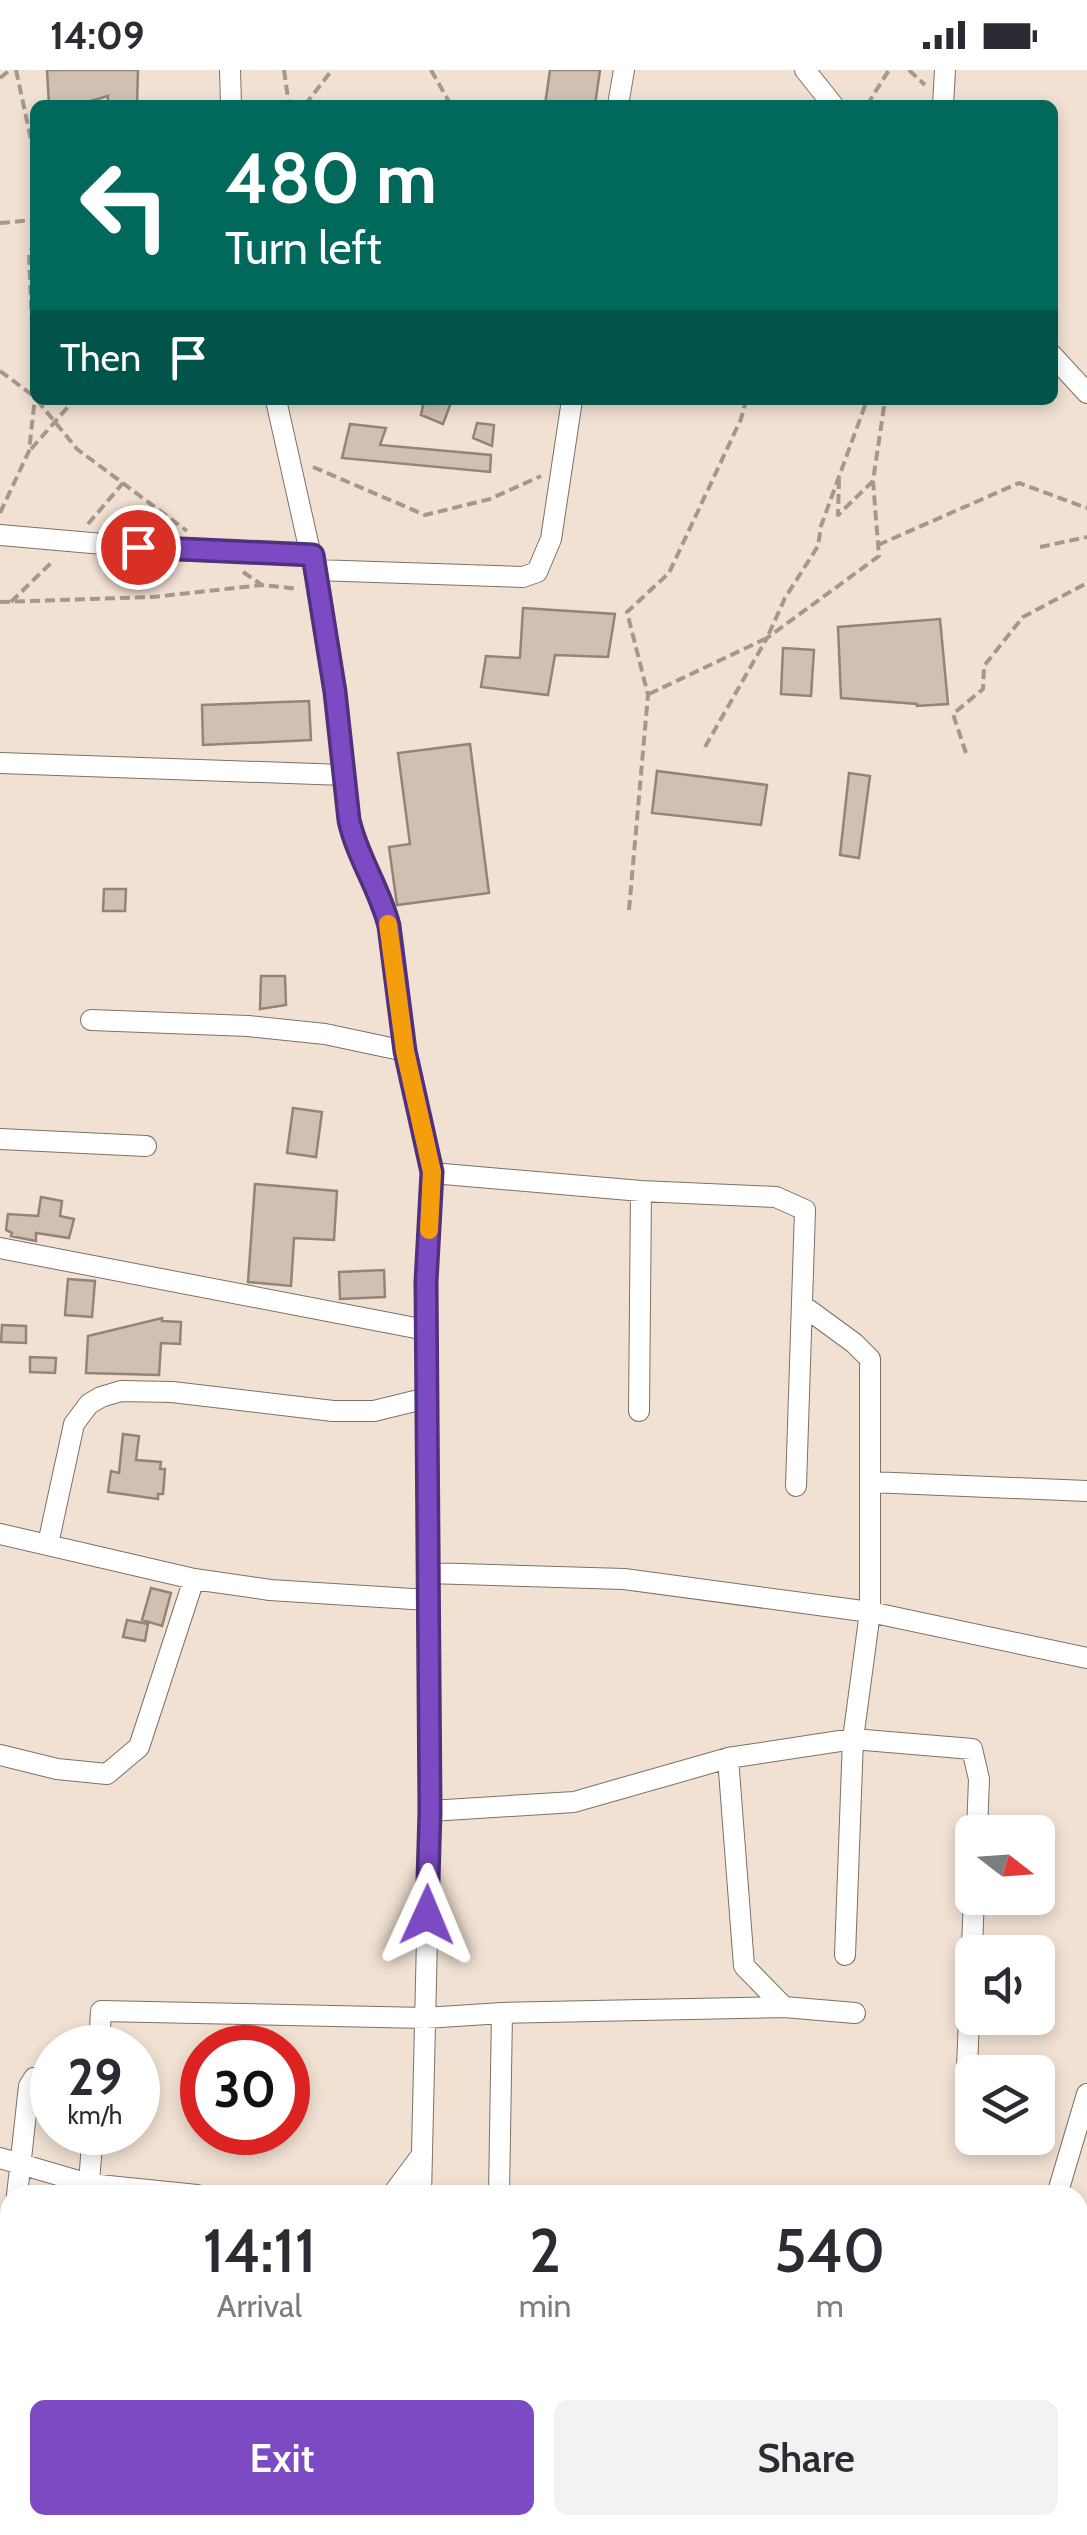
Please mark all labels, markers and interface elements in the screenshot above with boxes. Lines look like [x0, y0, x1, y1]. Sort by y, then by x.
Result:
text: 14:09 [50, 12, 144, 59]
text: 480 m [225, 135, 437, 221]
icon: left [60, 140, 190, 270]
text: Turn left [225, 221, 382, 275]
icon: arrive [161, 330, 216, 385]
text: Then [60, 334, 141, 381]
pin [96, 505, 181, 590]
icon: arrive [111, 520, 166, 575]
north arrow [955, 1815, 1055, 1915]
map controls [955, 1815, 1055, 2155]
position arrow [375, 1863, 479, 1967]
button: sound [955, 1935, 1055, 2035]
speed limit sign: 30 [180, 2025, 310, 2155]
text: 29 [68, 2047, 122, 2108]
button: layers [955, 2055, 1055, 2155]
text: km/h [68, 2100, 122, 2130]
text: 14:11 [203, 2214, 316, 2287]
text: 2 [529, 2214, 561, 2287]
text: 540 [774, 2214, 885, 2287]
text: Arrival [217, 2286, 302, 2325]
text: min [519, 2286, 571, 2325]
text: m [816, 2286, 844, 2325]
button: Exit [30, 2400, 534, 2515]
button: Share [554, 2400, 1058, 2515]

